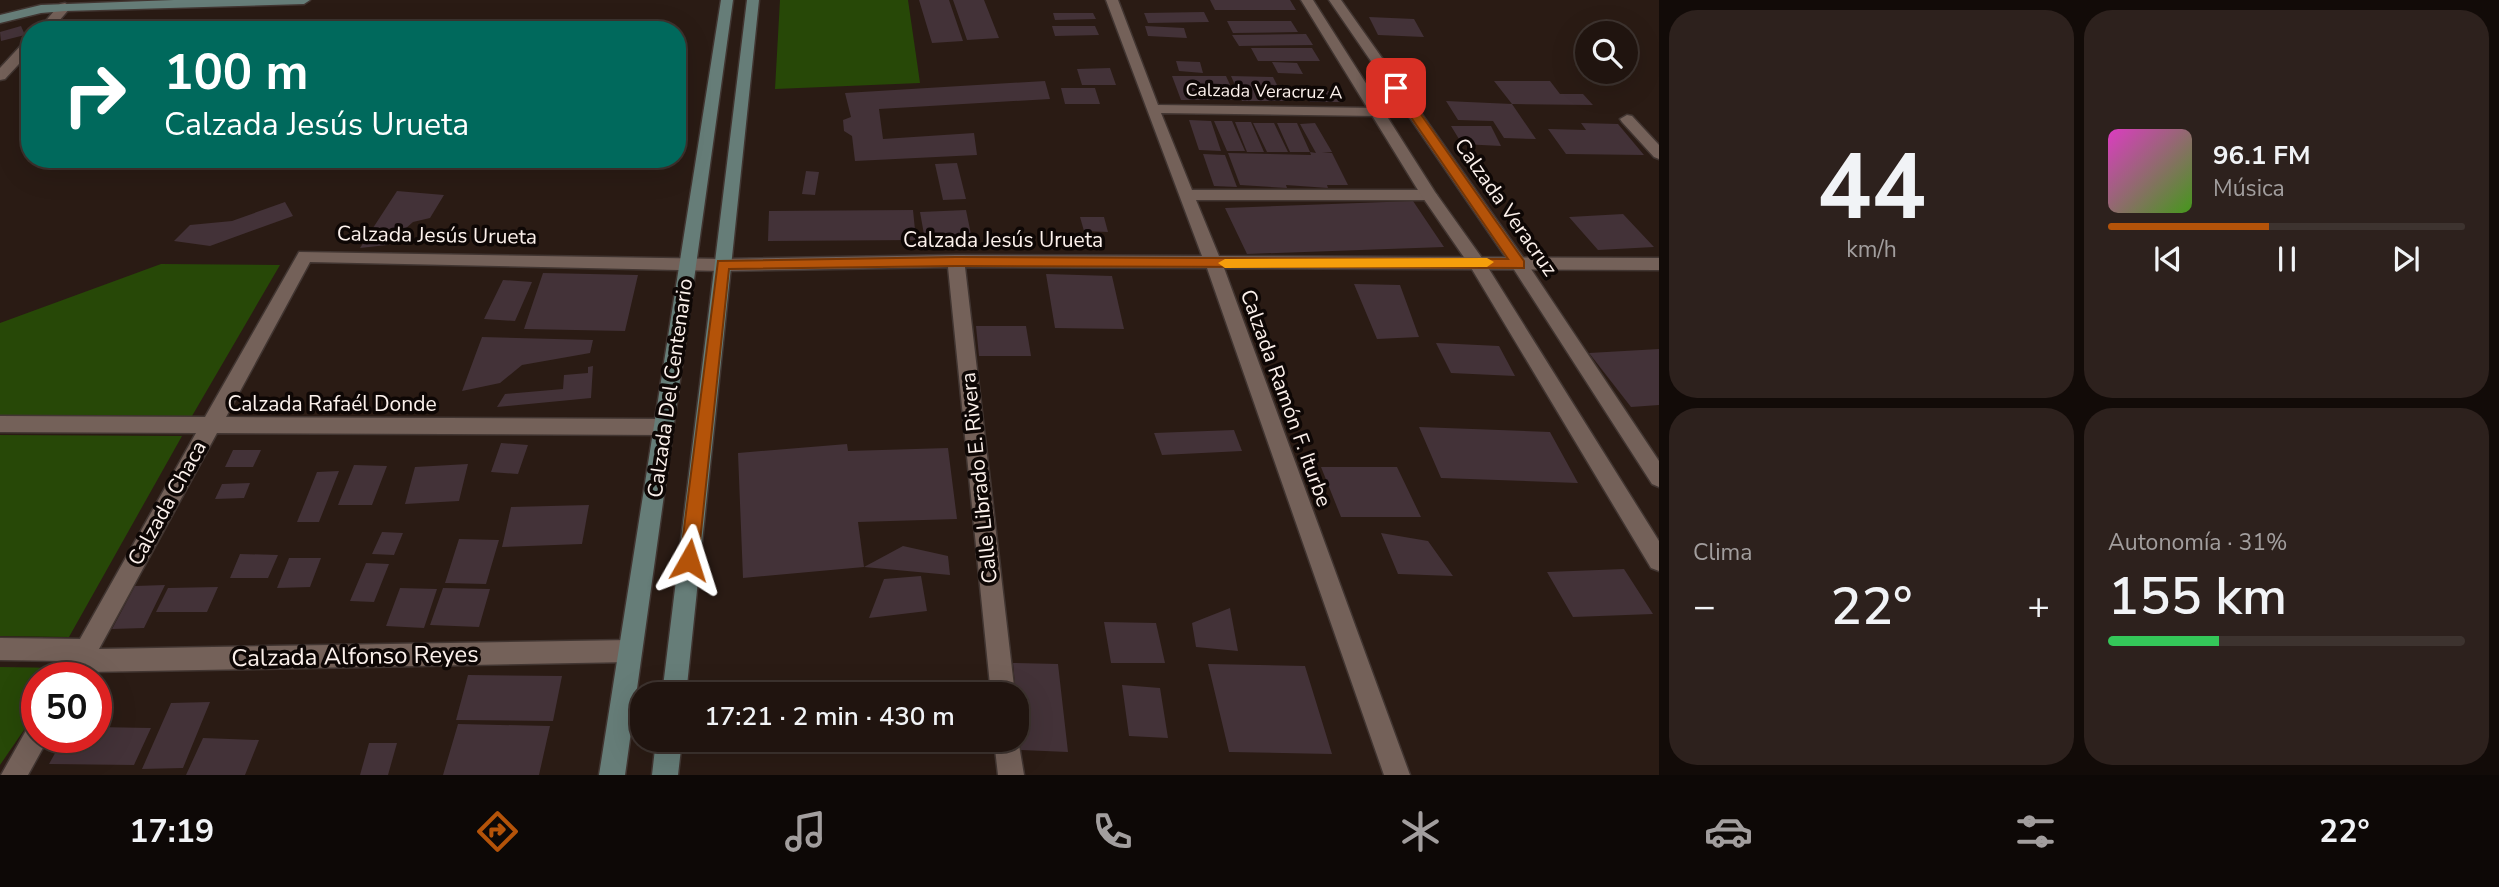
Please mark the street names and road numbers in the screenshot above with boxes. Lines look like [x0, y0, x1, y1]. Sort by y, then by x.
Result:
street label: Calzada Veracruz A [1185, 78, 1343, 104]
street label: Calzada Veracruz [1448, 132, 1564, 282]
street label: Calzada Jesús Urueta [337, 219, 537, 251]
street label: Calzada Jesús Urueta [903, 226, 1103, 254]
street label: Calzada Del Centenario [641, 277, 699, 499]
street label: Calzada Ramón F. Iturbe [1234, 285, 1338, 511]
street label: Calle Librado E. Rivera [954, 371, 1004, 585]
street label: Calzada Rafaél Donde [227, 390, 437, 418]
street label: Calzada Chaca [121, 436, 213, 570]
street label: Calzada Alfonso Reyes [231, 638, 479, 674]

